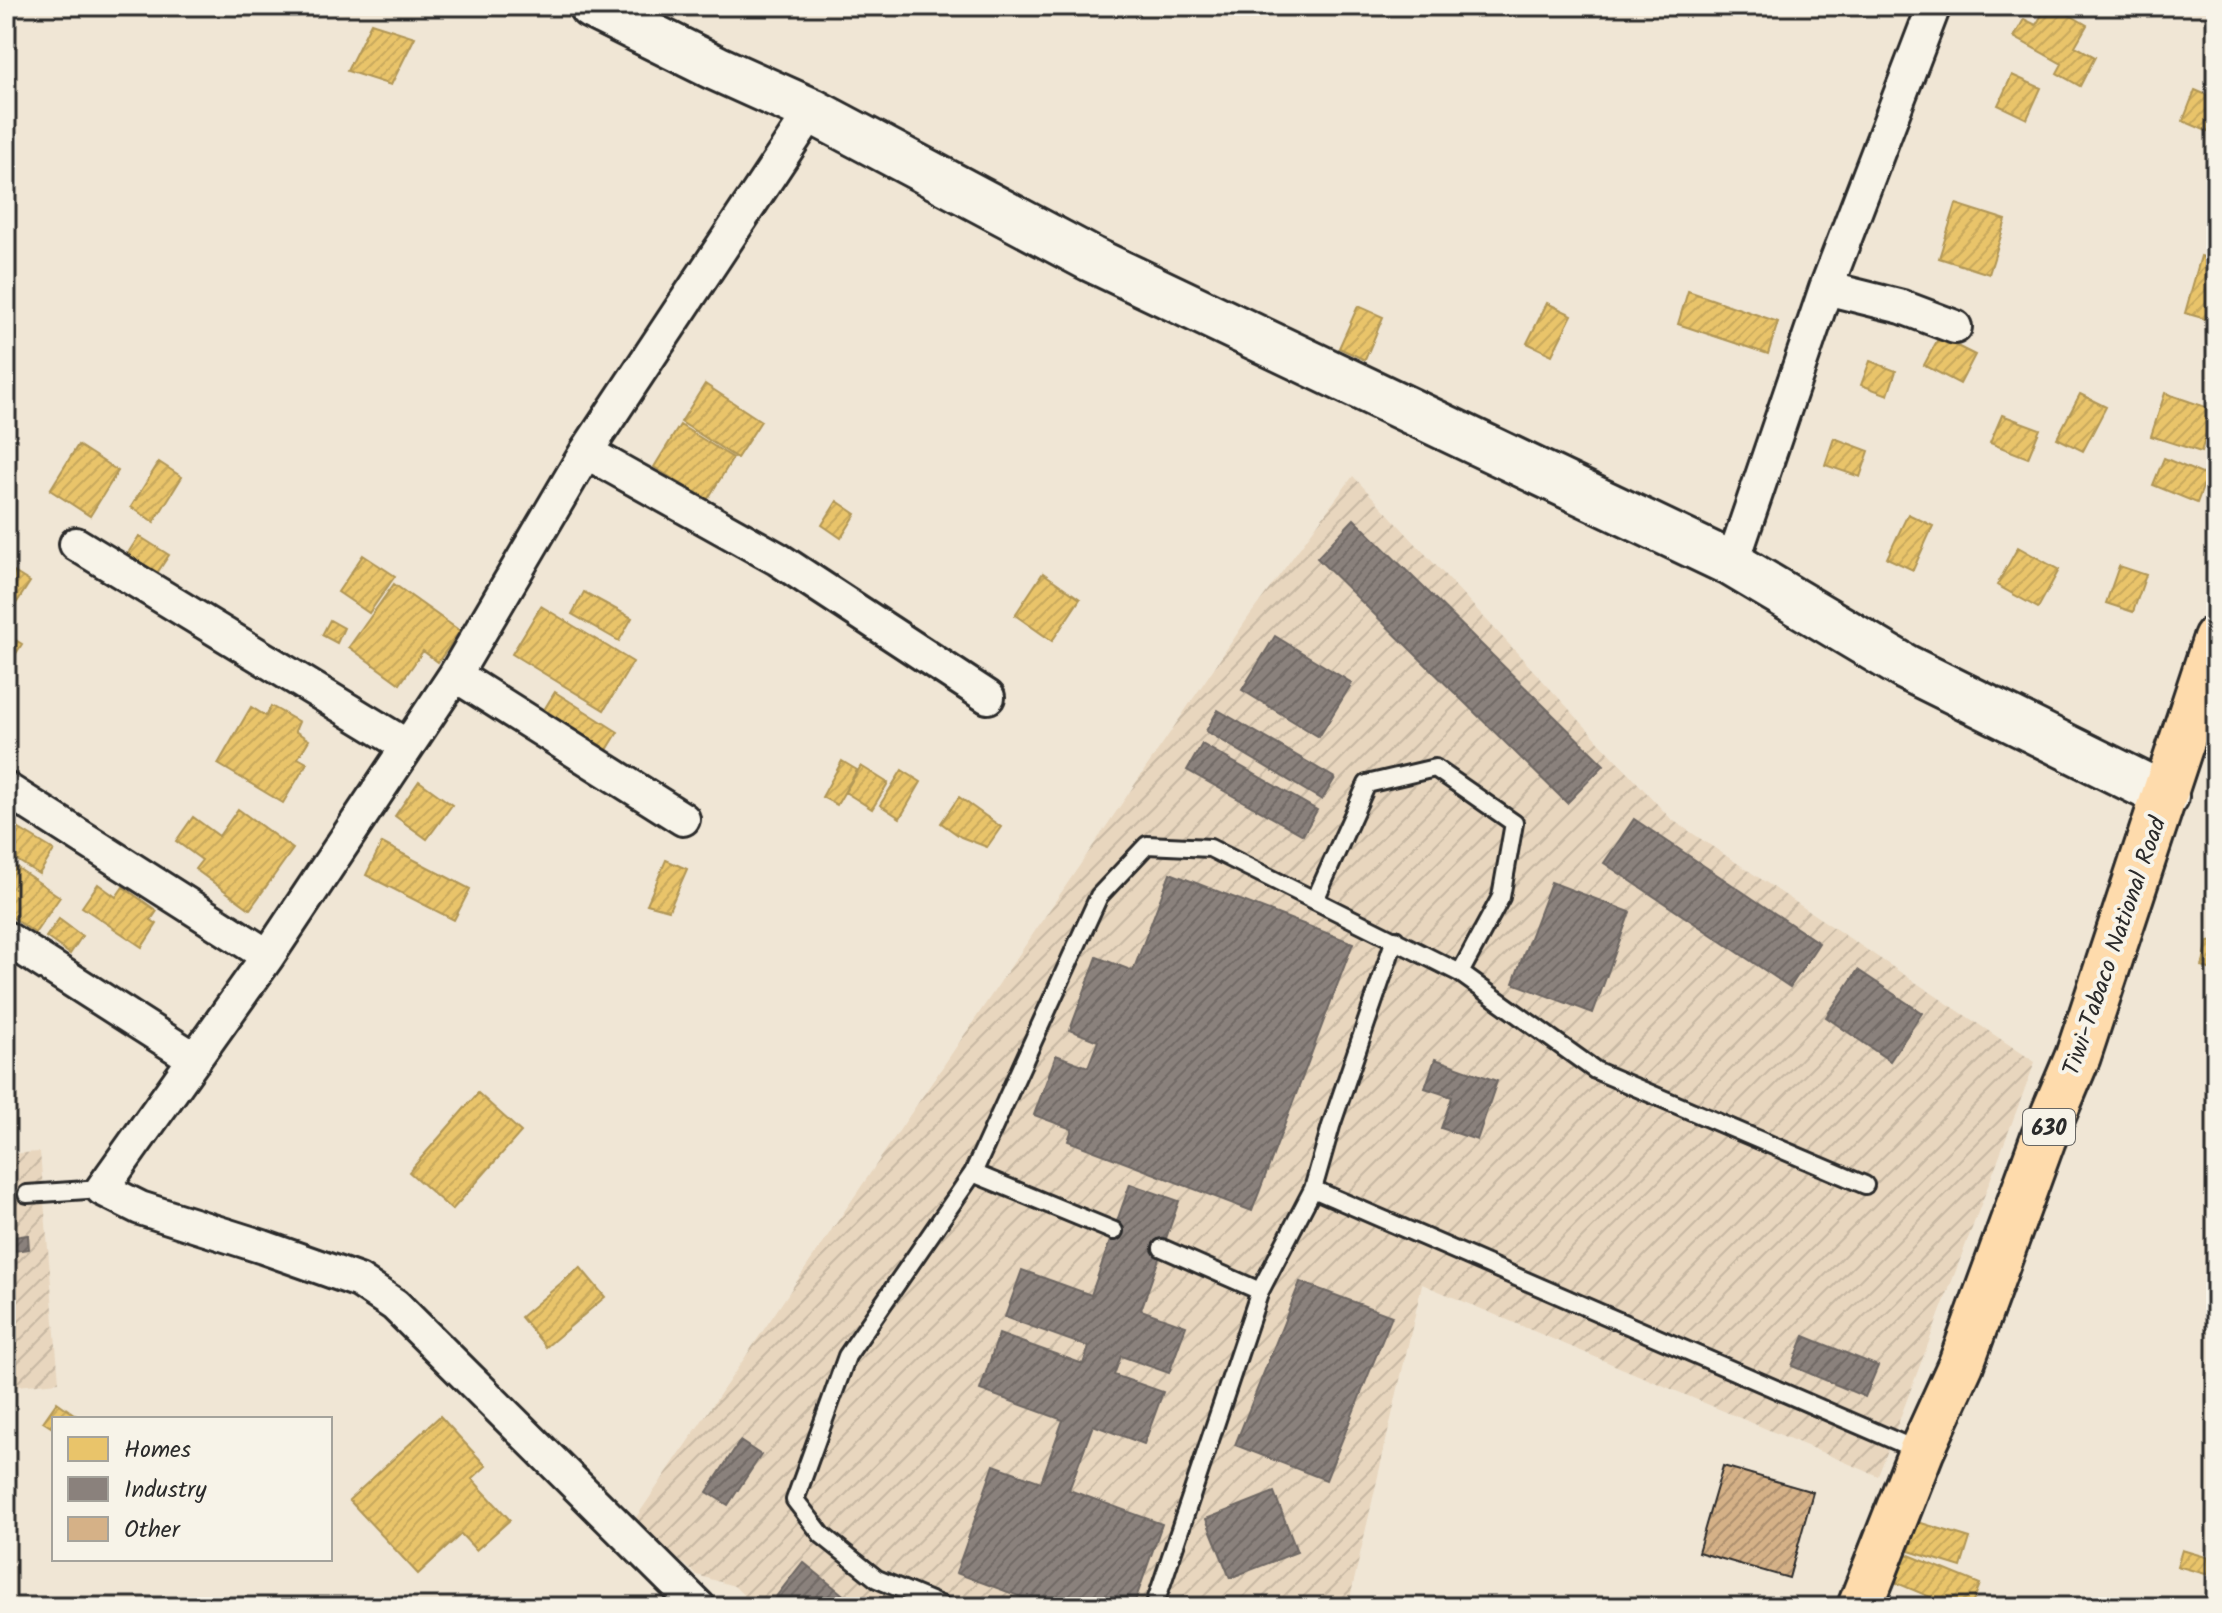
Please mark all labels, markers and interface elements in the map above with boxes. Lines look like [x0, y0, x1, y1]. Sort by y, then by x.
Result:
street label: Tiwi-Tabaco National Road [2053, 811, 2178, 1081]
road number: 630 [2023, 1109, 2075, 1145]
legend [52, 1417, 332, 1561]
text: Homes [124, 1431, 191, 1470]
text: Industry [124, 1471, 207, 1510]
text: Other [124, 1511, 182, 1550]

